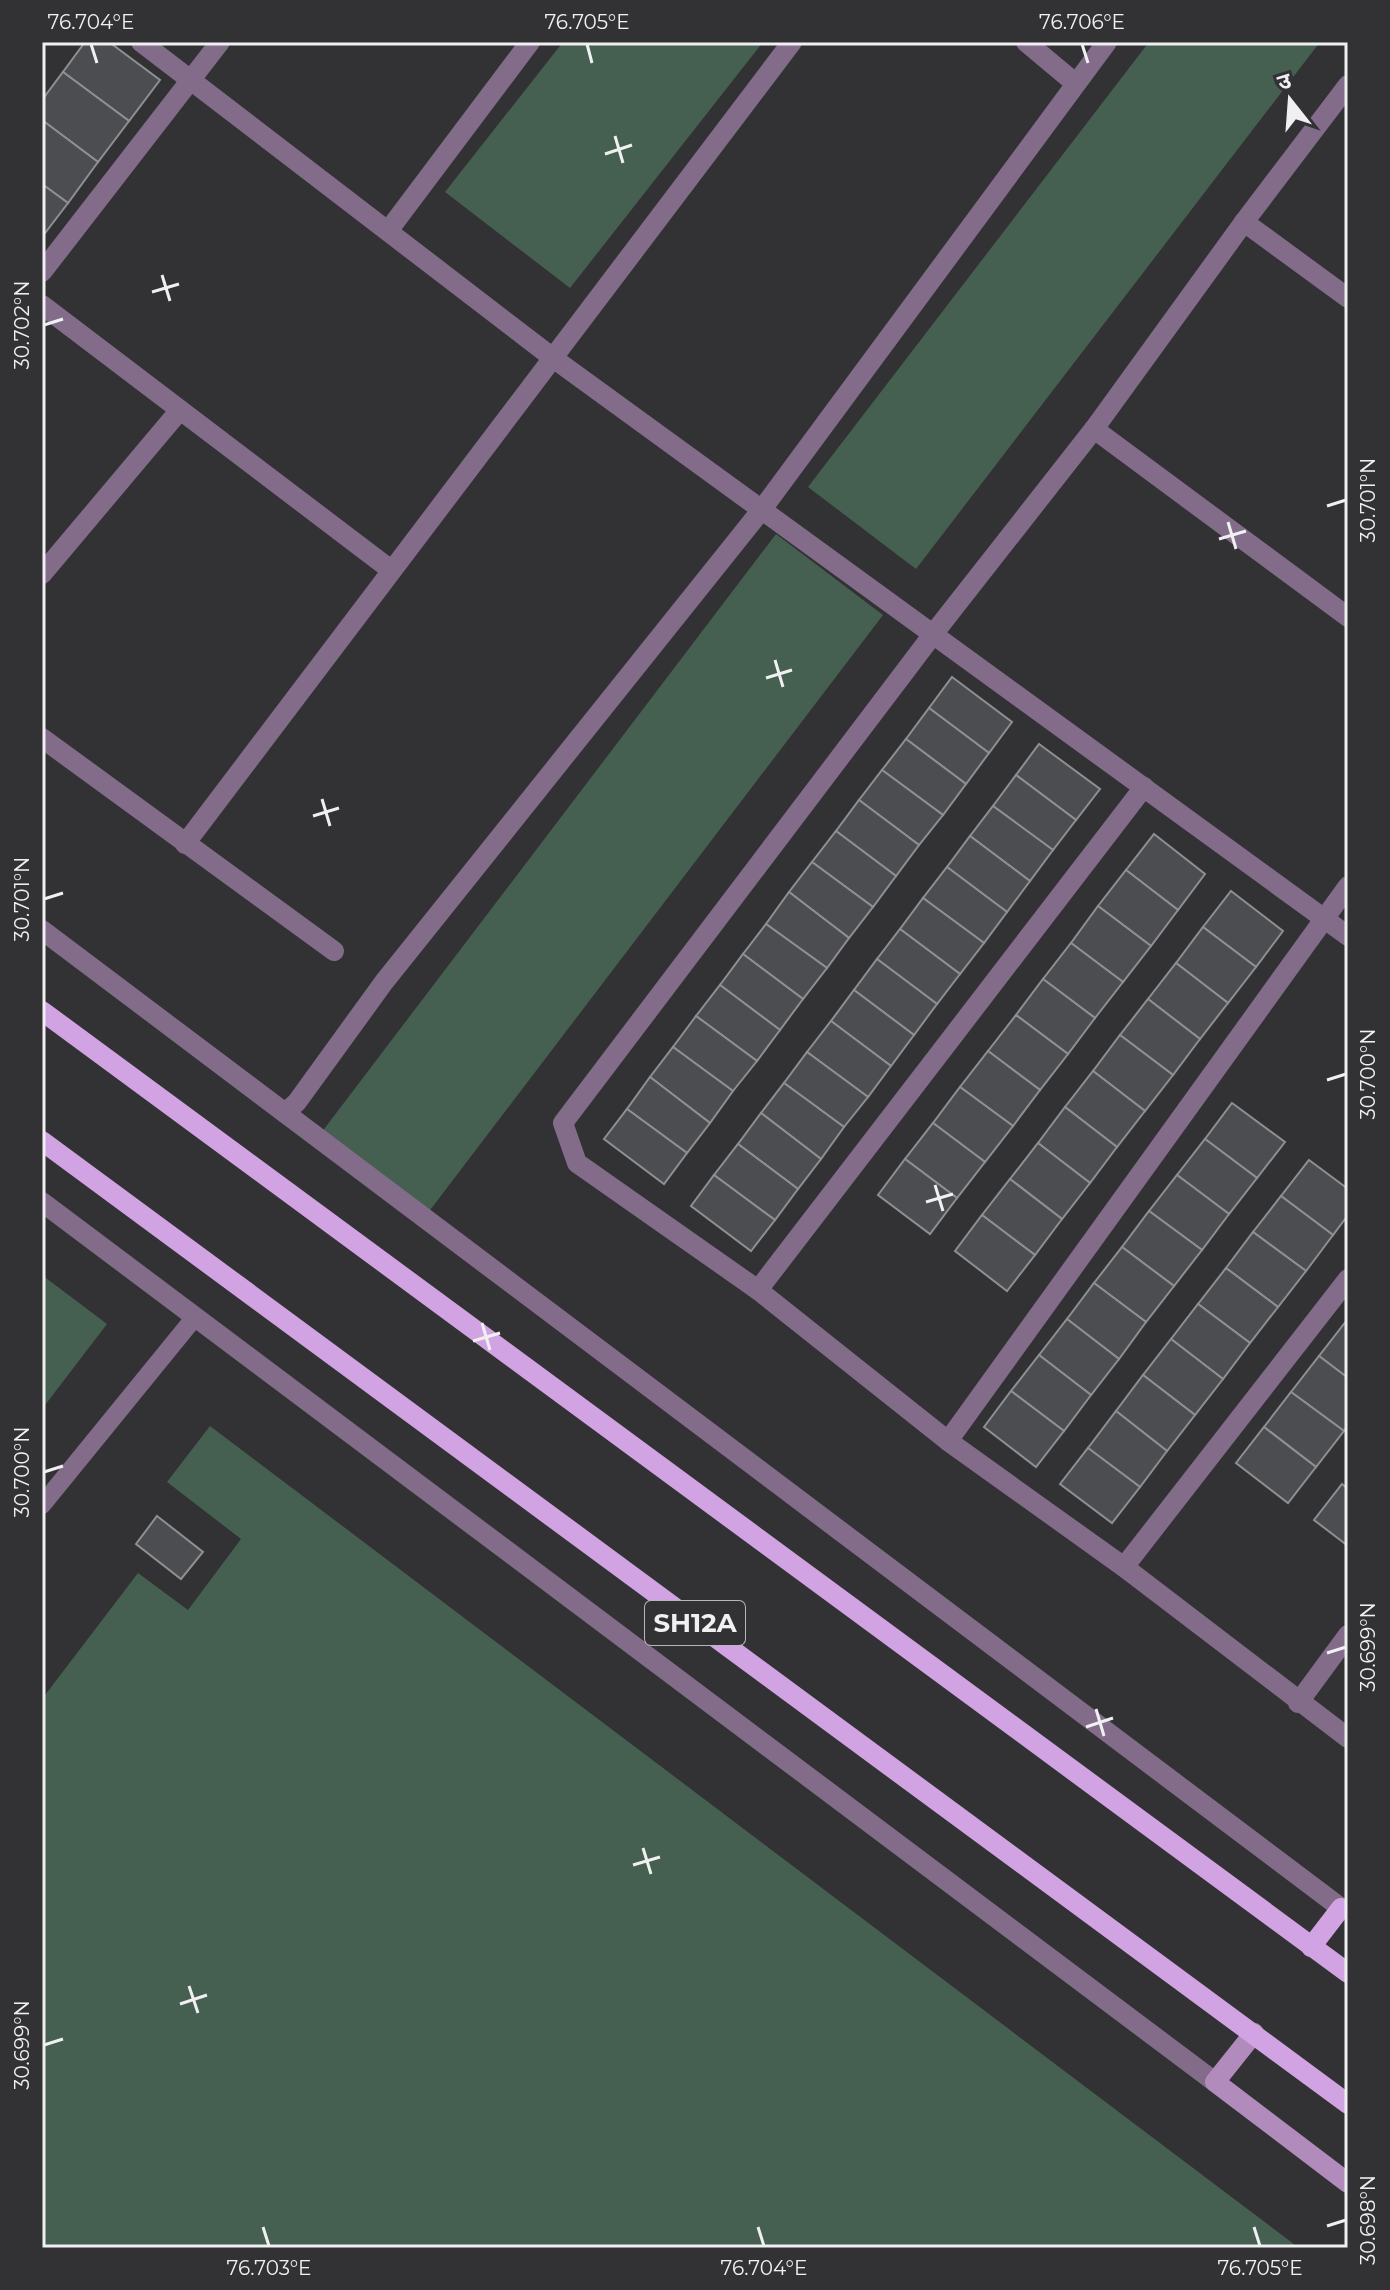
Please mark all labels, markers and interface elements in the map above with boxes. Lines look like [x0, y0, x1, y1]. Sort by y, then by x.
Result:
text: 76.704°E [48, 10, 134, 34]
text: 76.705°E [544, 10, 630, 34]
text: 76.706°E [1039, 10, 1125, 34]
north arrow [1250, 60, 1330, 140]
text: उ [1274, 66, 1295, 96]
text: 30.702°N [10, 281, 34, 369]
text: 30.701°N [1356, 458, 1380, 542]
text: 30.701°N [10, 857, 34, 941]
text: 30.700°N [1356, 1029, 1380, 1119]
text: 30.700°N [10, 1427, 34, 1517]
road number: SH12A [645, 1601, 745, 1645]
text: 30.699°N [1356, 1602, 1380, 1692]
text: 30.699°N [10, 2000, 34, 2090]
text: 30.698°N [1356, 2175, 1380, 2265]
text: 76.703°E [227, 2256, 311, 2280]
text: 76.704°E [721, 2256, 807, 2280]
text: 76.705°E [1217, 2256, 1303, 2280]

